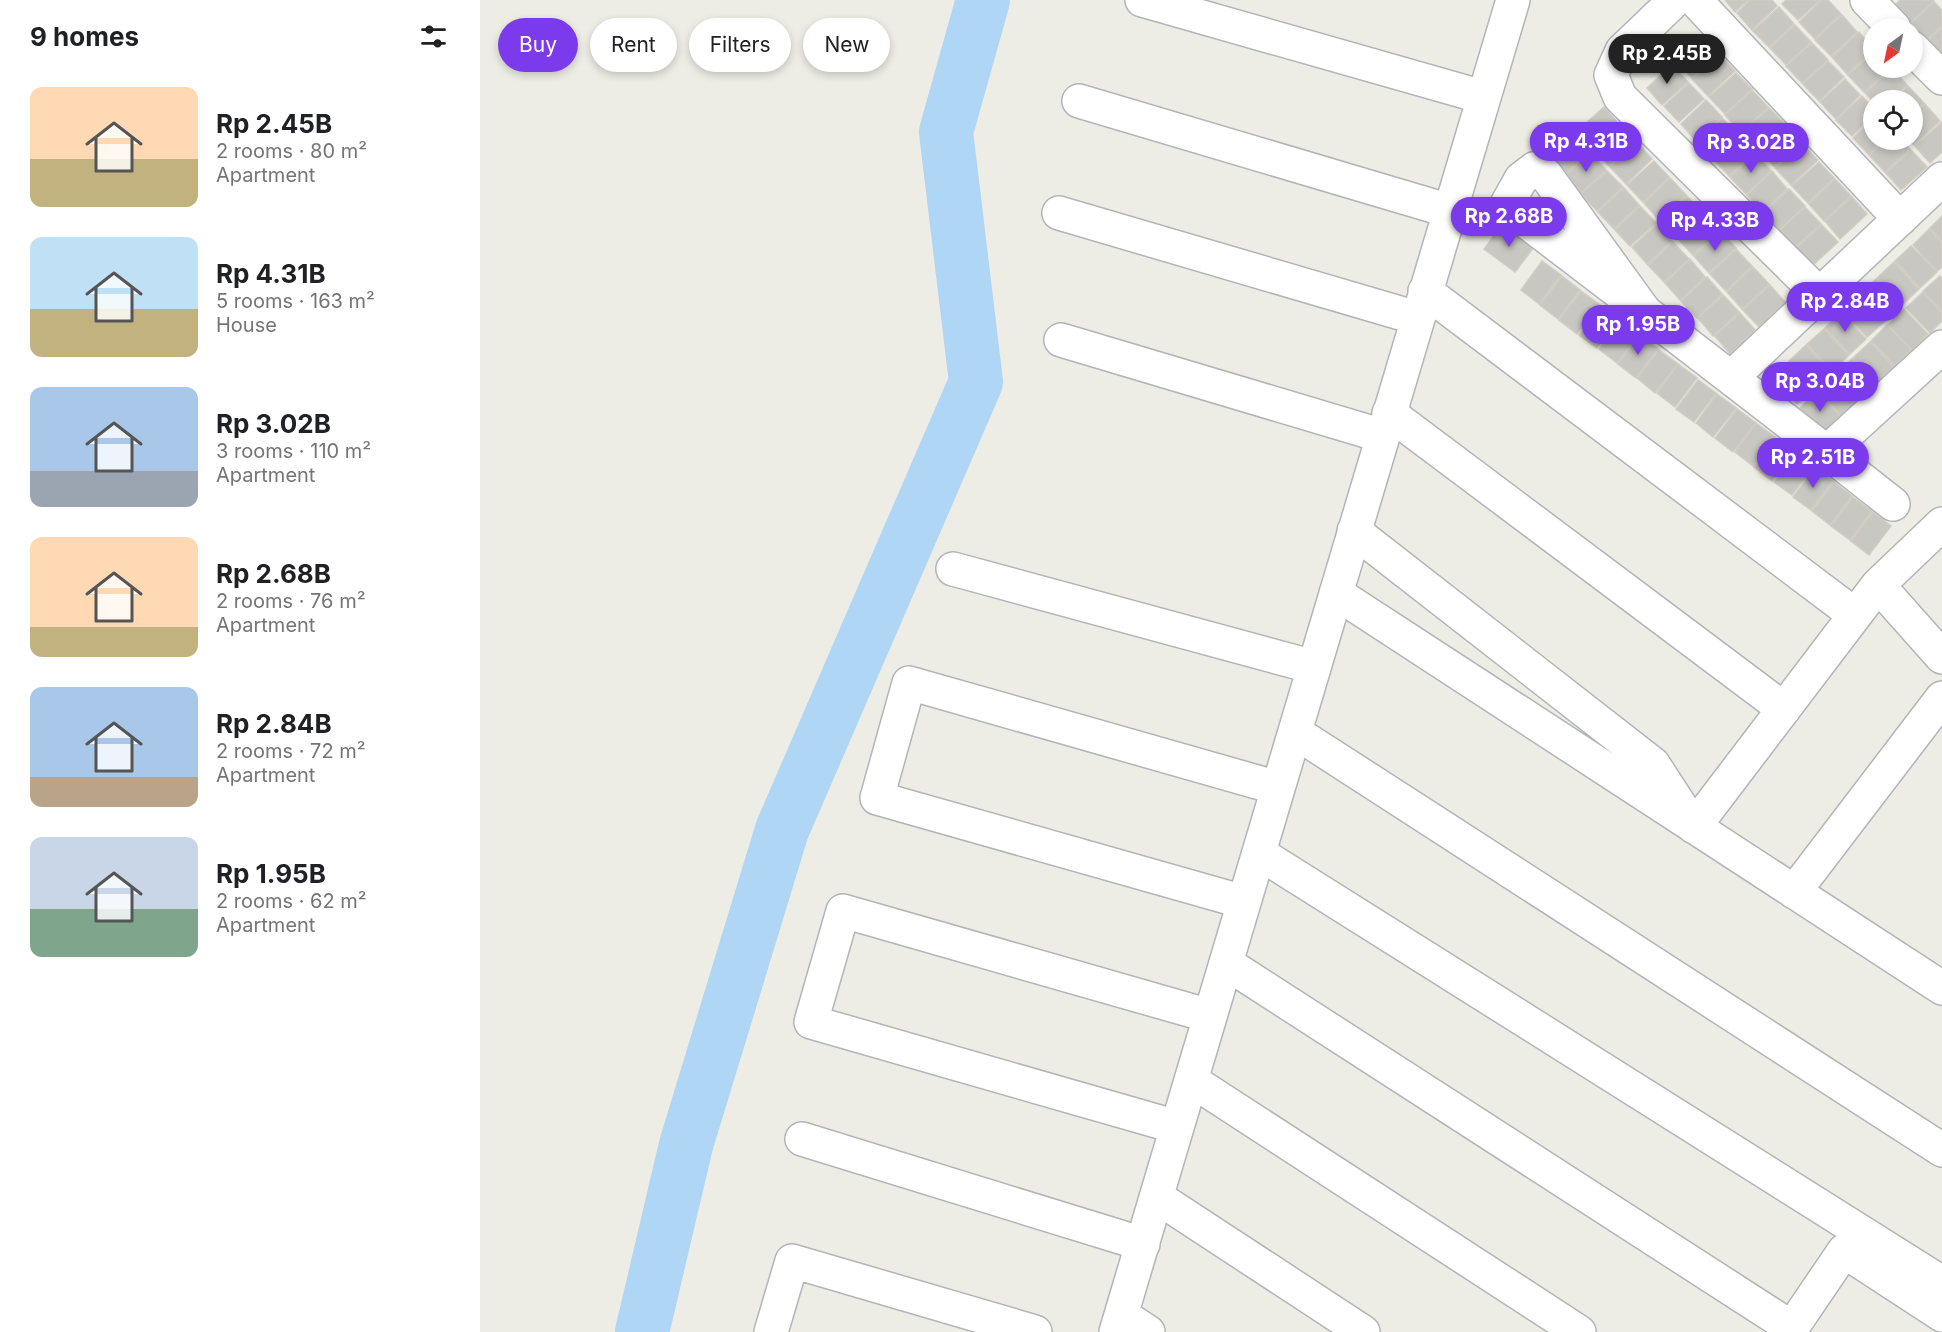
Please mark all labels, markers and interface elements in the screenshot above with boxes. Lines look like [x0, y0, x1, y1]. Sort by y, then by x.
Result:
chip: Buy [498, 18, 578, 72]
chip: Rent [590, 18, 677, 72]
chip: Filters [689, 18, 791, 72]
chip: New [803, 18, 890, 72]
north arrow [1863, 18, 1923, 78]
map controls [1863, 18, 1923, 150]
icon: filters [417, 20, 450, 53]
text: 9 homes [30, 21, 139, 52]
pin: Rp 2.45B [1605, 34, 1729, 85]
text: Rp 2.45B [1622, 41, 1712, 65]
button: locate [1863, 90, 1923, 150]
text: Rp 2.45B [216, 108, 332, 139]
icon: home [78, 111, 150, 183]
pin: Rp 4.31B [1524, 122, 1648, 173]
pin: Rp 3.02B [1689, 123, 1813, 174]
text: Rp 4.31B [1544, 129, 1628, 153]
text: Rp 3.02B [1707, 130, 1795, 154]
text: 2 rooms · 80 m² [216, 139, 367, 163]
text: Apartment [216, 163, 315, 187]
pin: Rp 2.68B [1447, 197, 1571, 248]
pin: Rp 4.33B [1653, 201, 1777, 252]
text: Rp 2.68B [1465, 204, 1553, 228]
text: Rp 4.33B [1671, 208, 1759, 232]
text: Rp 4.31B [216, 258, 326, 289]
icon: home [78, 261, 150, 333]
pin: Rp 2.84B [1783, 282, 1907, 333]
text: 5 rooms · 163 m² [216, 289, 375, 313]
text: Rp 2.84B [1801, 289, 1889, 313]
pin: Rp 1.95B [1576, 305, 1700, 356]
text: Rp 1.95B [1596, 312, 1680, 336]
text: House [216, 313, 277, 337]
pin: Rp 3.04B [1758, 362, 1882, 413]
text: Rp 3.04B [1775, 369, 1865, 393]
text: Rp 3.02B [216, 408, 331, 439]
icon: home [78, 411, 150, 483]
pin: Rp 2.51B [1751, 438, 1875, 489]
text: 3 rooms · 110 m² [216, 439, 371, 463]
text: Rp 2.51B [1771, 445, 1855, 469]
text: Apartment [216, 463, 315, 487]
text: Rp 2.68B [216, 558, 331, 589]
icon: home [78, 561, 150, 633]
text: 2 rooms · 76 m² [216, 589, 365, 613]
text: Apartment [216, 613, 315, 637]
text: Rp 2.84B [216, 708, 332, 739]
icon: home [78, 711, 150, 783]
text: 2 rooms · 72 m² [216, 739, 366, 763]
text: Apartment [216, 763, 315, 787]
text: Rp 1.95B [216, 858, 326, 889]
icon: home [78, 861, 150, 933]
text: 2 rooms · 62 m² [216, 889, 367, 913]
text: Apartment [216, 913, 315, 937]

